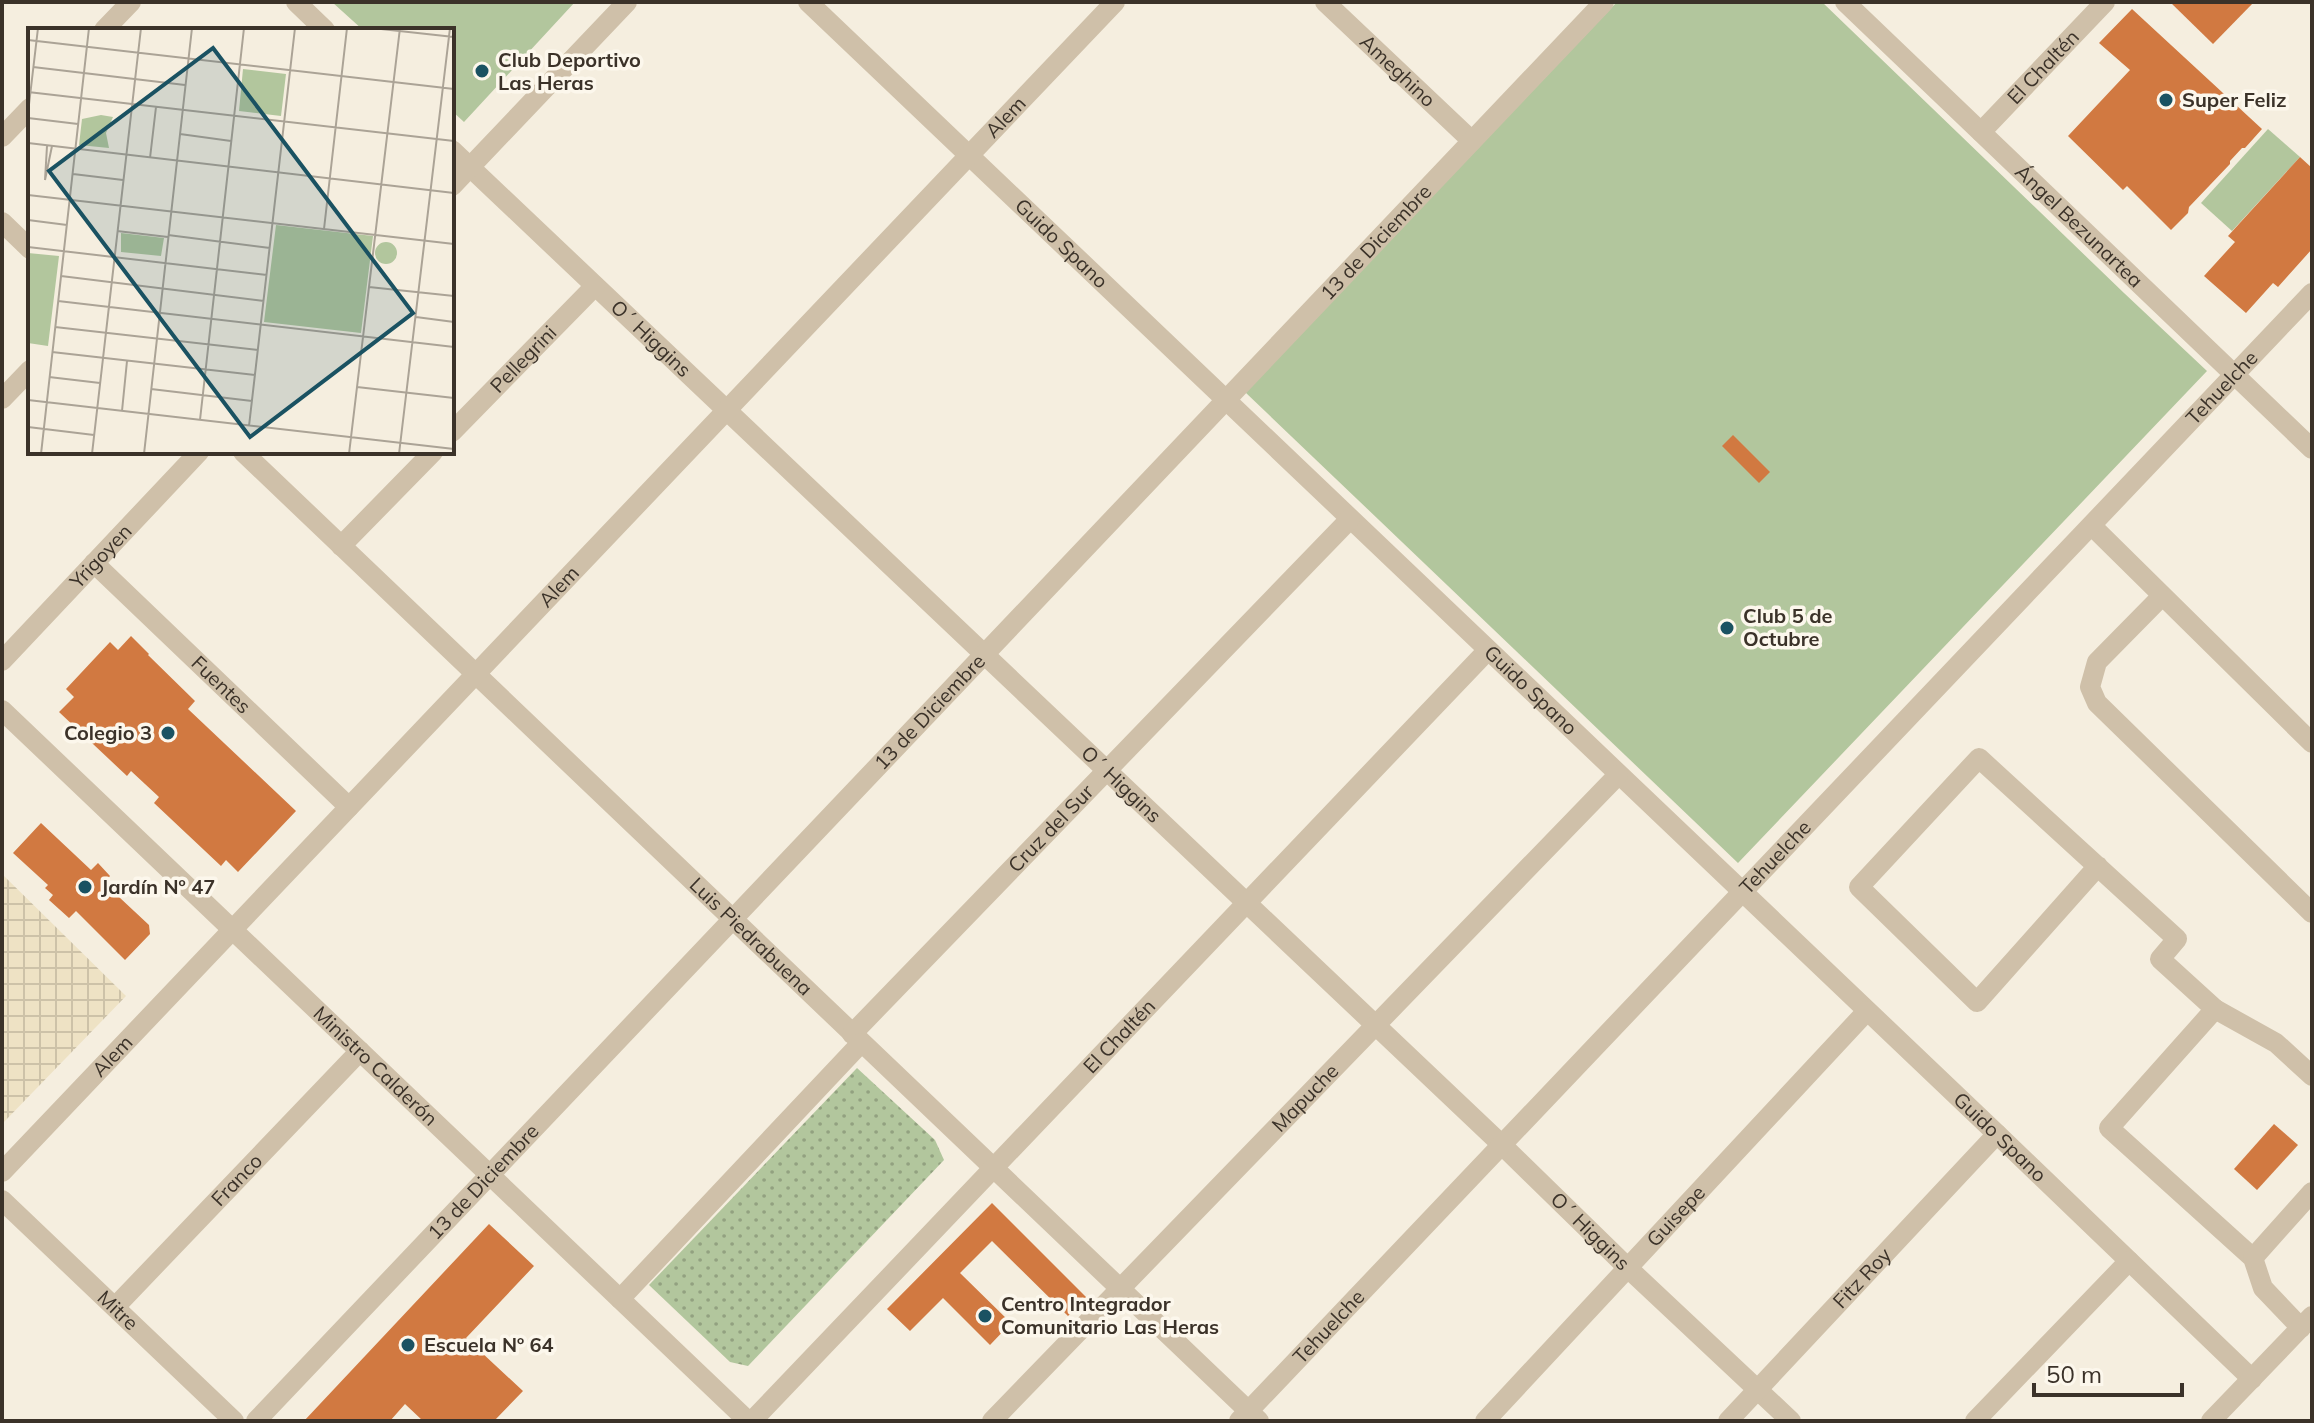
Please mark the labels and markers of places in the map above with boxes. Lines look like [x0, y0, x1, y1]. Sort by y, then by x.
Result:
place label: Club Deportivo Las Heras [498, 47, 641, 95]
marker: Club Deportivo Las Heras [473, 62, 491, 80]
place label: Super Feliz [2182, 87, 2287, 112]
marker: Super Feliz [2157, 91, 2175, 109]
place label: Club 5 de Octubre [1743, 603, 1833, 651]
marker: Club 5 de Octubre [1718, 619, 1736, 637]
place label: Colegio 3 [64, 720, 152, 745]
marker: Colegio 3 [159, 724, 177, 742]
place label: Jardín Nº 47 [101, 874, 215, 899]
marker: Jardín Nº 47 [76, 878, 94, 896]
place label: Centro Integrador Comunitario Las Heras [1001, 1291, 1219, 1339]
marker: Centro Integrador Comunitario Las Heras [976, 1307, 994, 1325]
place label: Escuela Nº 64 [424, 1332, 554, 1357]
marker: Escuela Nº 64 [399, 1336, 417, 1354]

